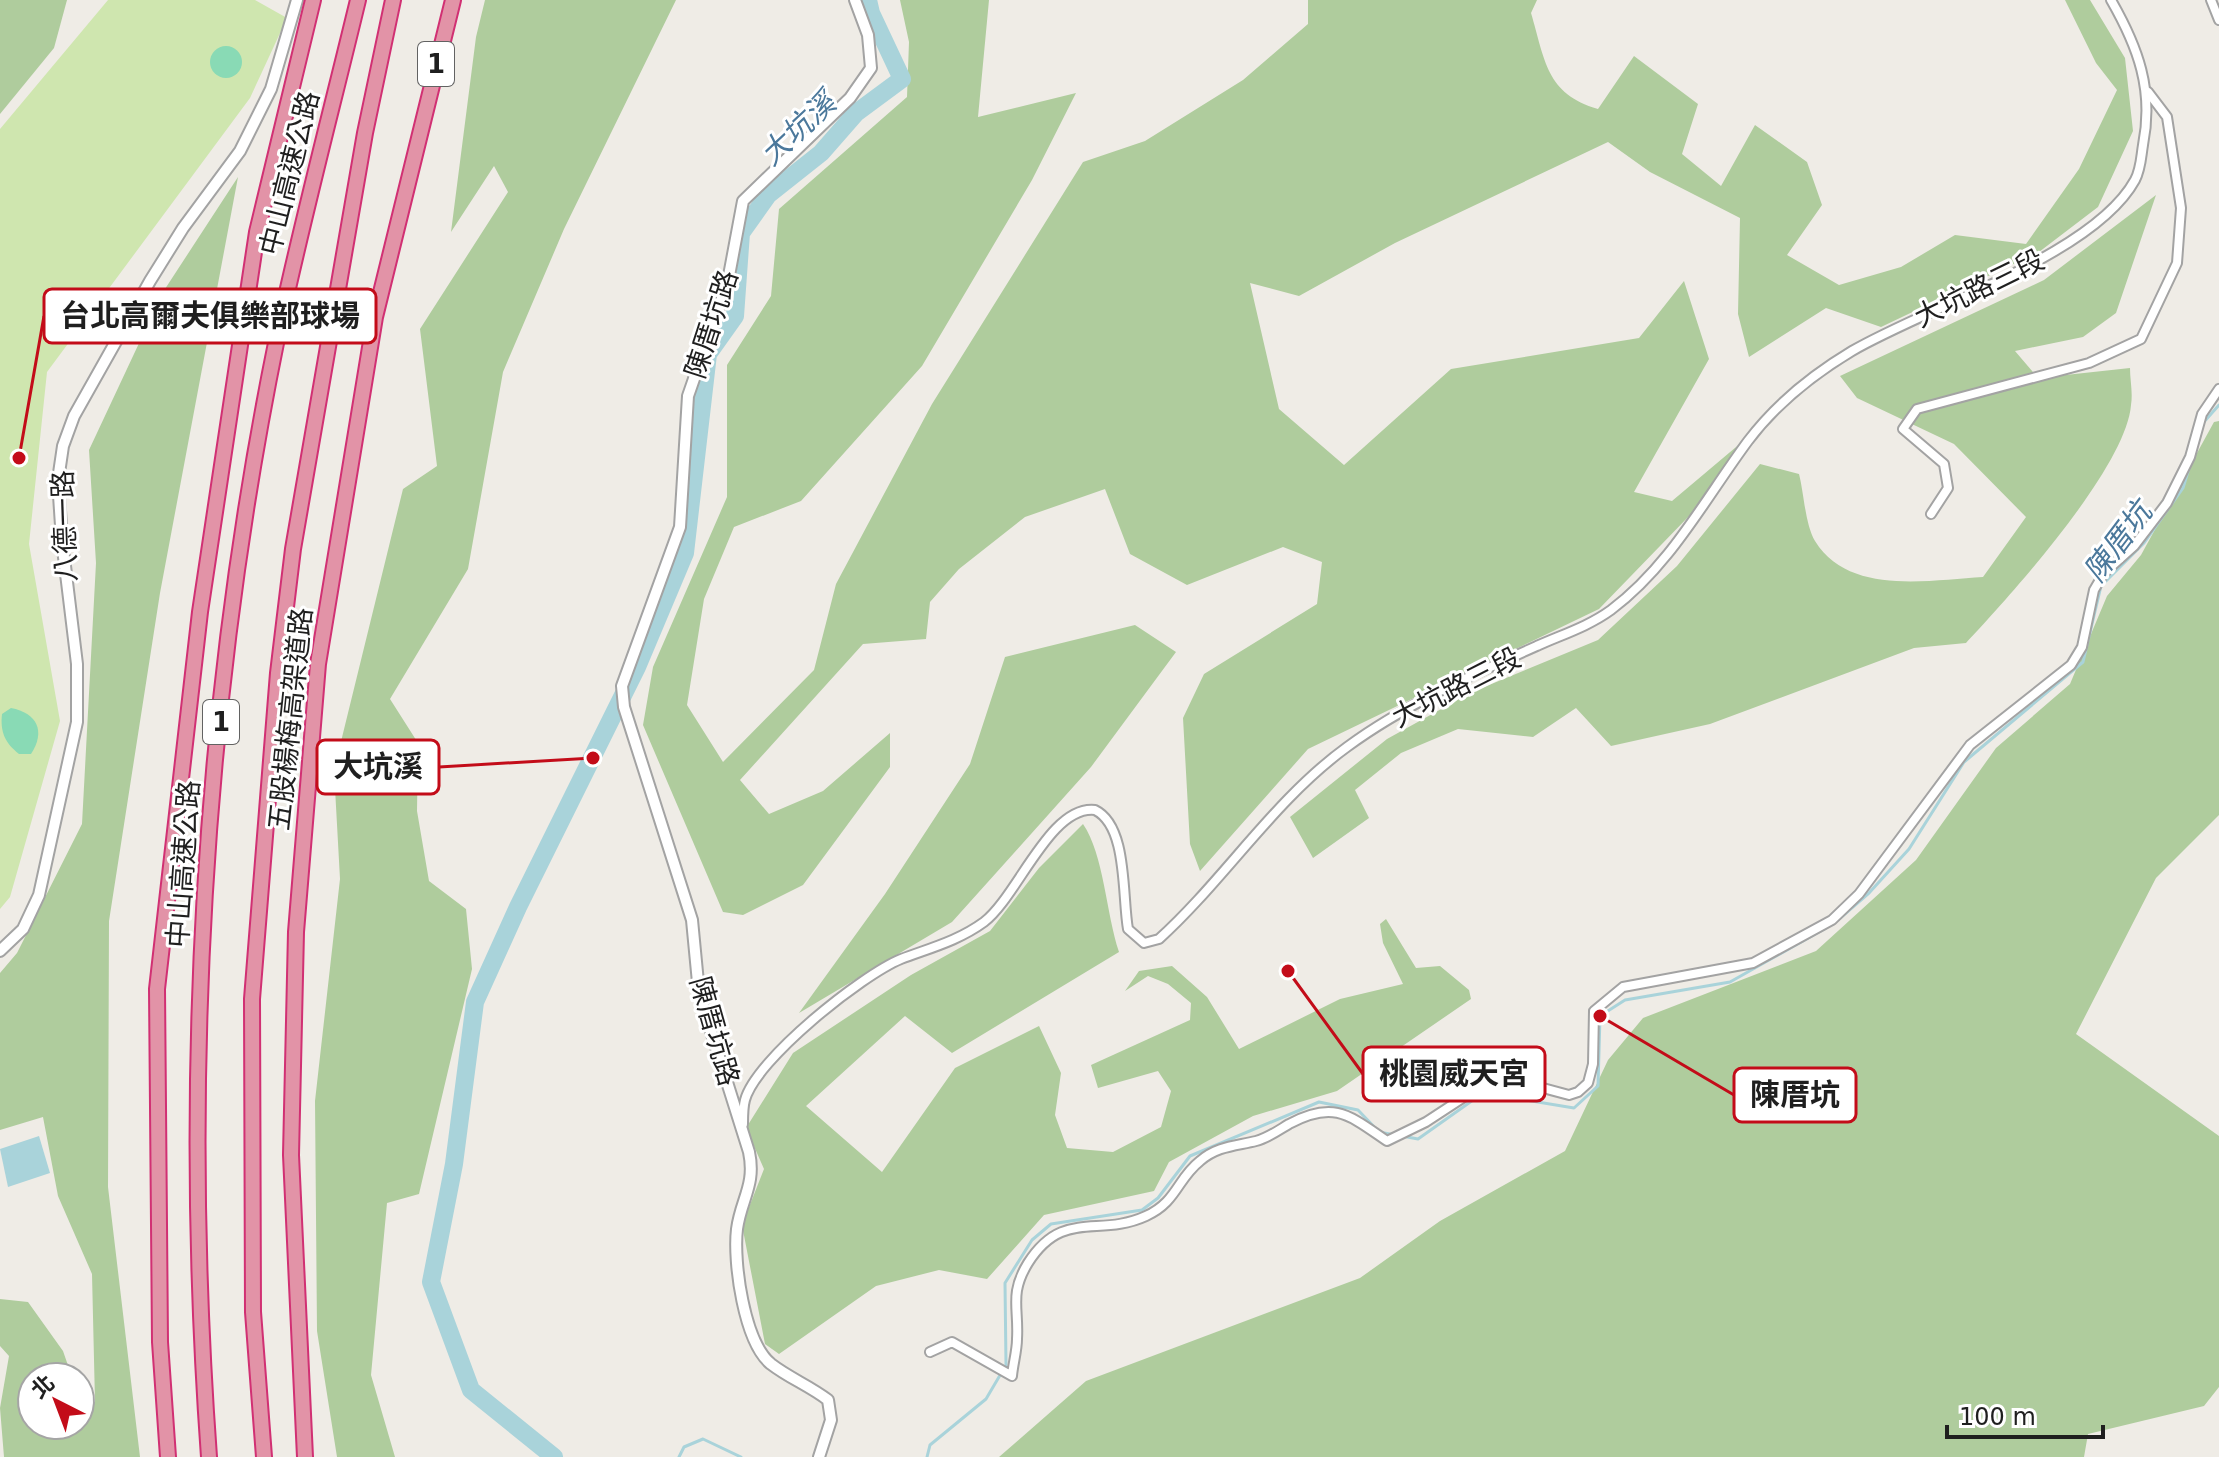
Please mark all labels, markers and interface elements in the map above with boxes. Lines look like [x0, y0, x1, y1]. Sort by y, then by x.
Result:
road number: 1 [418, 42, 454, 86]
water label: 大坑溪 [753, 82, 845, 172]
street label: 中山高速公路 [253, 88, 326, 259]
street label: 大坑路三段 [1909, 243, 2049, 334]
street label: 陳厝坑路 [678, 266, 744, 383]
callout: 台北高爾夫俱樂部球場 [44, 289, 376, 343]
text: 台北高爾夫俱樂部球場 [60, 298, 360, 333]
street label: 八德一路 [46, 469, 83, 583]
water label: 陳厝坑 [2077, 492, 2161, 588]
street label: 五股楊梅高架道路 [262, 606, 319, 832]
street label: 大坑路三段 [1386, 641, 1526, 734]
road number: 1 [203, 700, 239, 744]
callout: 大坑溪 [317, 740, 439, 794]
text: 大坑溪 [333, 749, 423, 784]
street label: 中山高速公路 [161, 779, 206, 949]
street label: 陳厝坑路 [683, 973, 746, 1090]
callout: 桃園威天宮 [1363, 1047, 1545, 1101]
text: 桃園威天宮 [1379, 1056, 1529, 1091]
callout: 陳厝坑 [1734, 1068, 1856, 1122]
text: 陳厝坑 [1750, 1077, 1840, 1112]
north arrow [16, 1361, 96, 1441]
text: 北 [26, 1370, 59, 1403]
scale bar [1947, 1389, 2103, 1439]
text: 100 m [1959, 1403, 2036, 1431]

